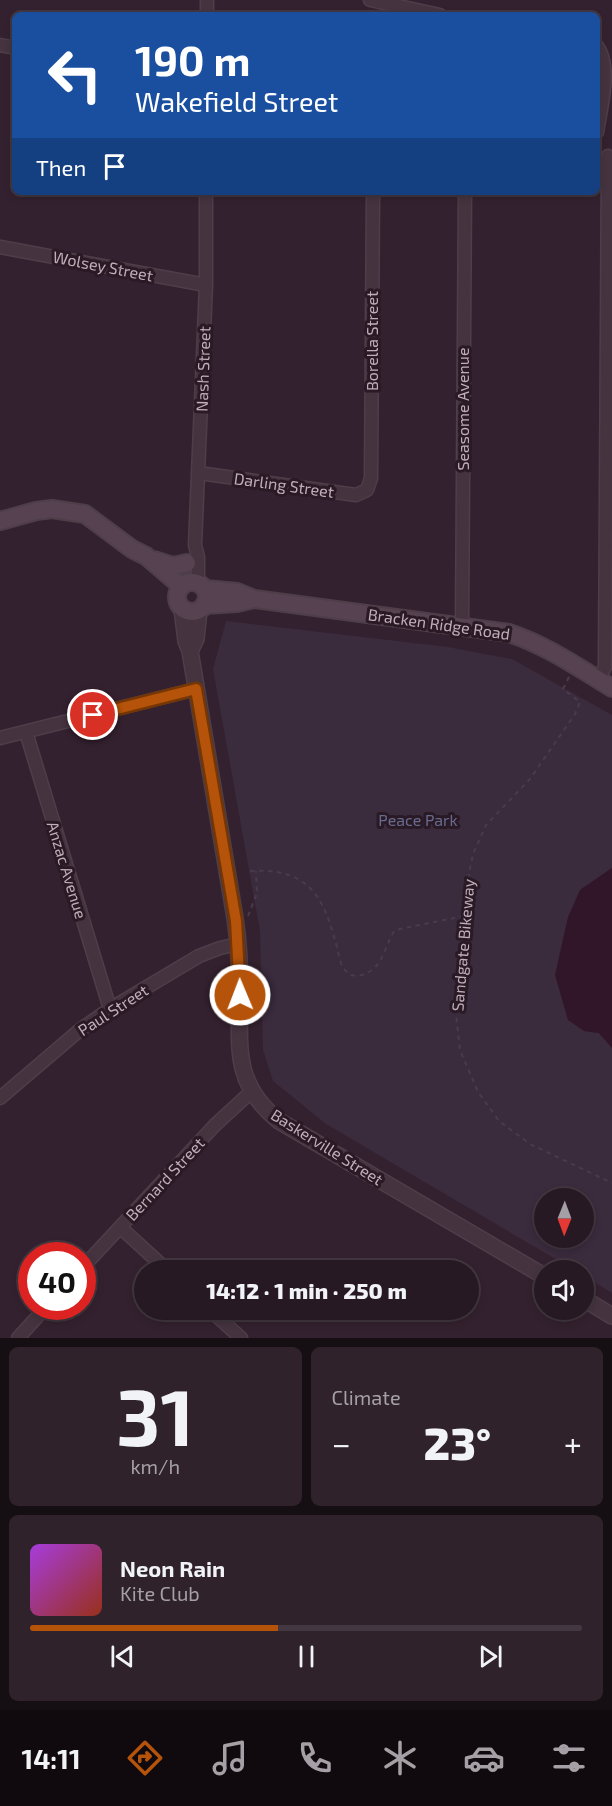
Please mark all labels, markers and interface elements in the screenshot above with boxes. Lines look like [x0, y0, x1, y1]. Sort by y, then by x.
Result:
text: 190 m [135, 34, 251, 84]
icon: left [36, 36, 114, 114]
text: Wakefield Street [135, 85, 338, 117]
icon: arrive [98, 150, 131, 183]
text: Then [36, 154, 86, 180]
street label: Wolsey Street [51, 246, 155, 285]
street label: Borella Street [362, 291, 381, 391]
street label: Nash Street [192, 326, 213, 412]
street label: Seasome Avenue [453, 348, 472, 470]
street label: Darling Street [233, 468, 335, 501]
street label: Bracken Ridge Road [367, 604, 511, 643]
pin [67, 689, 118, 740]
icon: arrive [76, 698, 109, 731]
park label: Peace Park [378, 810, 458, 829]
street label: Anzac Avenue [44, 819, 91, 921]
street label: Sandgate Bikeway [447, 877, 478, 1012]
position arrow [208, 963, 272, 1027]
street label: Paul Street [74, 980, 151, 1039]
street label: Baskerville Street [268, 1105, 387, 1189]
street label: Bernard Street [121, 1133, 208, 1224]
north arrow [534, 1188, 594, 1248]
map controls [534, 1188, 594, 1320]
speed limit sign: 40 [18, 1242, 96, 1320]
button: sound [534, 1260, 594, 1320]
text: 14:12 · 1 min · 250 m [206, 1277, 407, 1303]
text: 31 [116, 1368, 194, 1462]
text: Climate [332, 1385, 401, 1409]
text: 23° [424, 1415, 491, 1469]
text: − [332, 1423, 351, 1463]
text: + [564, 1423, 582, 1463]
text: km/h [130, 1454, 180, 1478]
text: Neon Rain [120, 1555, 225, 1581]
text: Kite Club [120, 1581, 200, 1605]
icon: previous [106, 1640, 139, 1673]
icon: pause [290, 1640, 323, 1673]
icon: next [474, 1640, 507, 1673]
icon: directions [124, 1737, 166, 1779]
icon: music [209, 1737, 251, 1779]
icon: phone [294, 1737, 336, 1779]
icon: climate [379, 1737, 421, 1779]
icon: car [463, 1737, 505, 1779]
icon: filters [548, 1737, 590, 1779]
text: 14:11 [21, 1742, 81, 1774]

